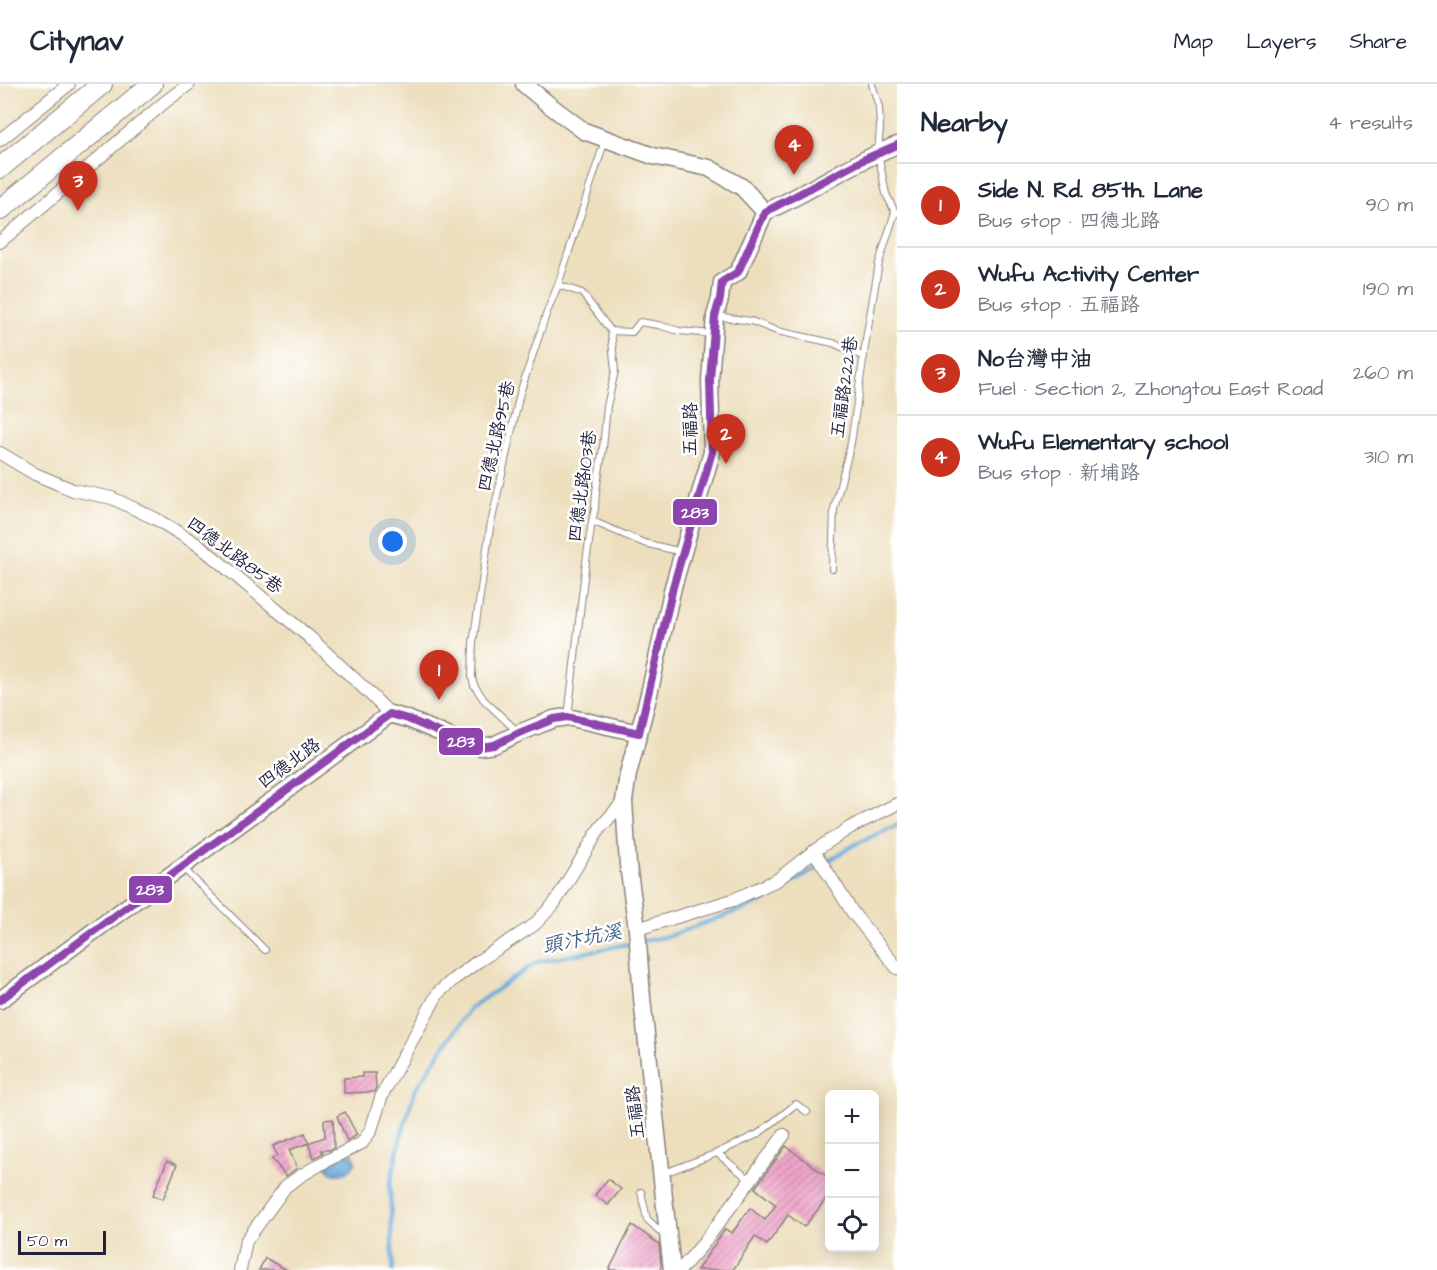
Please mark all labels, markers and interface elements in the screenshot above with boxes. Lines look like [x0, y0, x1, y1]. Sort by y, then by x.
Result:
text: Citynav [30, 22, 124, 61]
text: Map [1173, 27, 1213, 56]
text: Layers [1246, 27, 1316, 56]
text: Share [1349, 27, 1407, 56]
text: Nearby [921, 105, 1008, 141]
text: 4 results [1328, 109, 1413, 137]
pin: 4 [774, 126, 814, 175]
pin: 3 [58, 162, 98, 211]
text: Side N. Rd. 85th. Lane [978, 175, 1203, 206]
text: 1 [939, 191, 942, 219]
text: 90 m [1365, 191, 1413, 219]
text: Bus stop · 四德北路 [978, 207, 1160, 235]
text: Wufu Activity Center [978, 259, 1199, 290]
text: 2 [935, 275, 946, 303]
text: 190 m [1363, 275, 1413, 303]
text: Bus stop · 五福路 [978, 291, 1140, 319]
street label: 五福路222巷 [825, 334, 864, 440]
text: No台灣中油 [978, 344, 1092, 375]
text: 3 [935, 359, 946, 387]
text: 260 m [1353, 359, 1413, 387]
text: Fuel · Section 2, Zhongtou East Road [978, 375, 1323, 403]
street label: 四德北路95巷 [472, 378, 521, 494]
street label: 五福路 [678, 402, 703, 456]
pin: 2 [706, 414, 746, 464]
text: Wufu Elementary school [978, 427, 1229, 458]
street label: 四德北路103巷 [562, 428, 603, 544]
text: 4 [934, 443, 947, 471]
text: 310 m [1364, 443, 1413, 471]
text: Bus stop · 新埔路 [978, 459, 1140, 487]
line badge: 283 [672, 498, 718, 526]
text: 283 [680, 502, 710, 524]
street label: 四德北路85巷 [181, 511, 288, 600]
your location [378, 527, 407, 556]
pin: 1 [420, 650, 458, 700]
line badge: 283 [438, 727, 484, 756]
text: 283 [446, 731, 476, 753]
street label: 四德北路 [253, 732, 326, 795]
line badge: 283 [128, 875, 173, 904]
text: 283 [135, 879, 165, 901]
water label: 頭汴坑溪 [540, 917, 625, 960]
street label: 五福路 [620, 1084, 651, 1140]
map controls [825, 1090, 879, 1252]
button: + [825, 1090, 879, 1144]
button: − [825, 1144, 879, 1198]
button: locate [825, 1198, 879, 1252]
scale bar [18, 1228, 106, 1256]
text: 50 m [27, 1230, 67, 1252]

